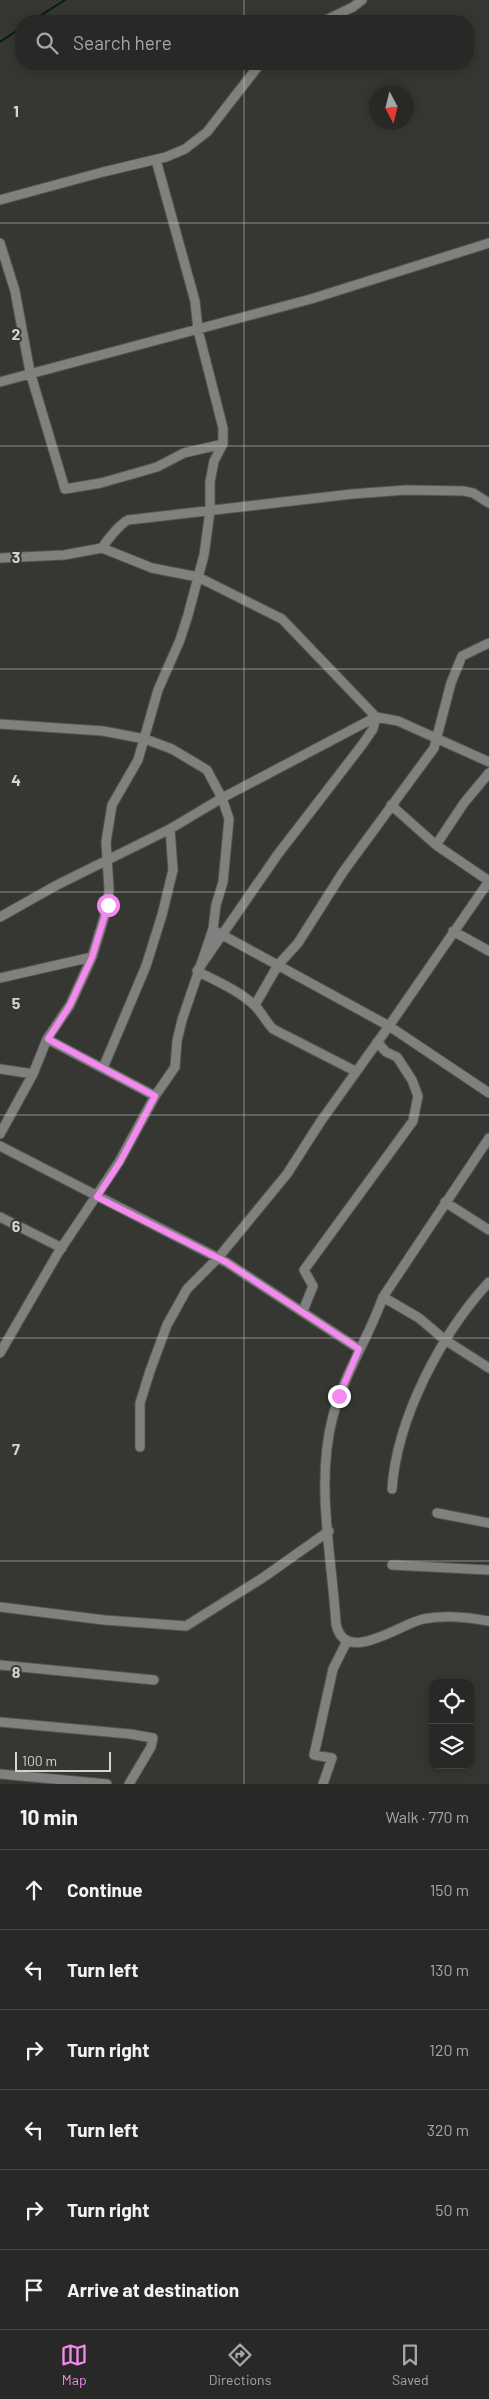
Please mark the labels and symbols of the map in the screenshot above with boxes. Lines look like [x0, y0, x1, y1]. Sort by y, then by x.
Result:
north arrow [369, 85, 414, 130]
text: 1 [13, 101, 19, 120]
text: 2 [12, 324, 21, 343]
text: 3 [12, 547, 20, 566]
text: 4 [11, 770, 21, 789]
route start [97, 894, 120, 917]
text: 5 [12, 993, 21, 1012]
text: 6 [12, 1216, 21, 1235]
route end [328, 1385, 351, 1408]
text: 7 [12, 1439, 20, 1458]
text: 8 [12, 1662, 21, 1681]
scale bar [15, 1749, 111, 1772]

